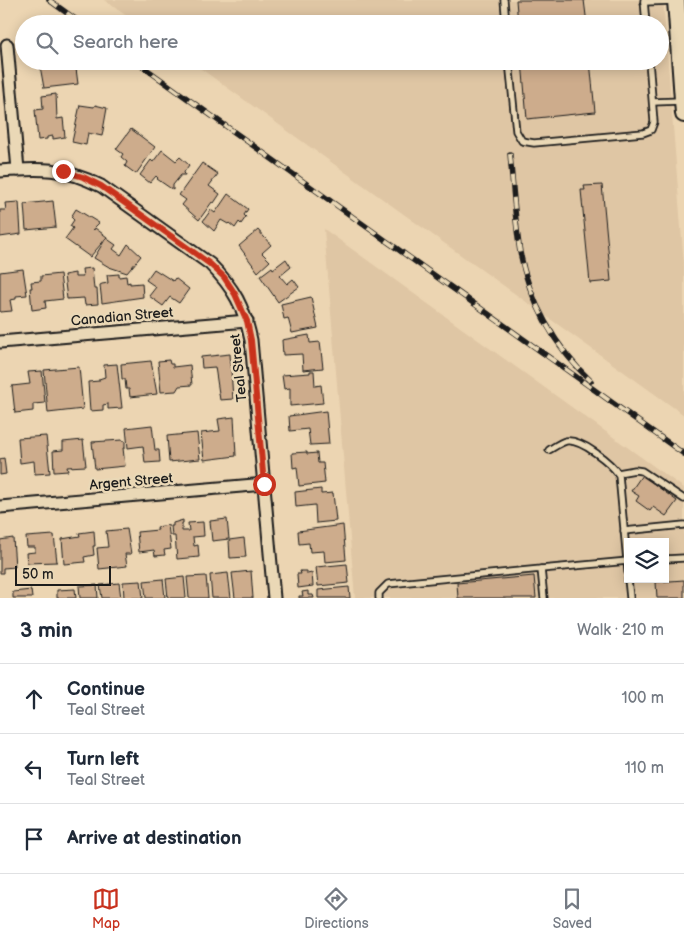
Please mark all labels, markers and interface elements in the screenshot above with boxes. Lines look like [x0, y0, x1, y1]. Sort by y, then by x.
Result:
search box [15, 15, 669, 70]
icon: search [33, 29, 61, 57]
text: Search here [73, 31, 178, 54]
route end [52, 160, 75, 183]
street label: Canadian Street [70, 303, 175, 329]
street label: Teal Street [226, 332, 251, 403]
street label: Argent Street [89, 469, 174, 494]
route start [253, 473, 276, 496]
map controls [624, 538, 669, 583]
button: layers [624, 538, 669, 583]
scale bar [15, 563, 111, 586]
text: 50 m [22, 566, 54, 583]
text: 3 min [20, 618, 73, 643]
text: Walk · 210 m [577, 621, 664, 640]
text: Continue [67, 678, 145, 701]
icon: ahead [20, 685, 48, 713]
text: 100 m [621, 689, 664, 708]
text: Teal Street [67, 701, 145, 720]
text: Turn left [67, 748, 139, 771]
icon: left [20, 755, 48, 783]
text: 110 m [625, 759, 664, 778]
text: Teal Street [67, 771, 145, 790]
icon: arrive [20, 825, 48, 853]
text: Arrive at destination [67, 827, 242, 850]
tab: Map [92, 885, 120, 932]
tab: Directions [304, 885, 369, 932]
tab: Saved [553, 885, 592, 932]

